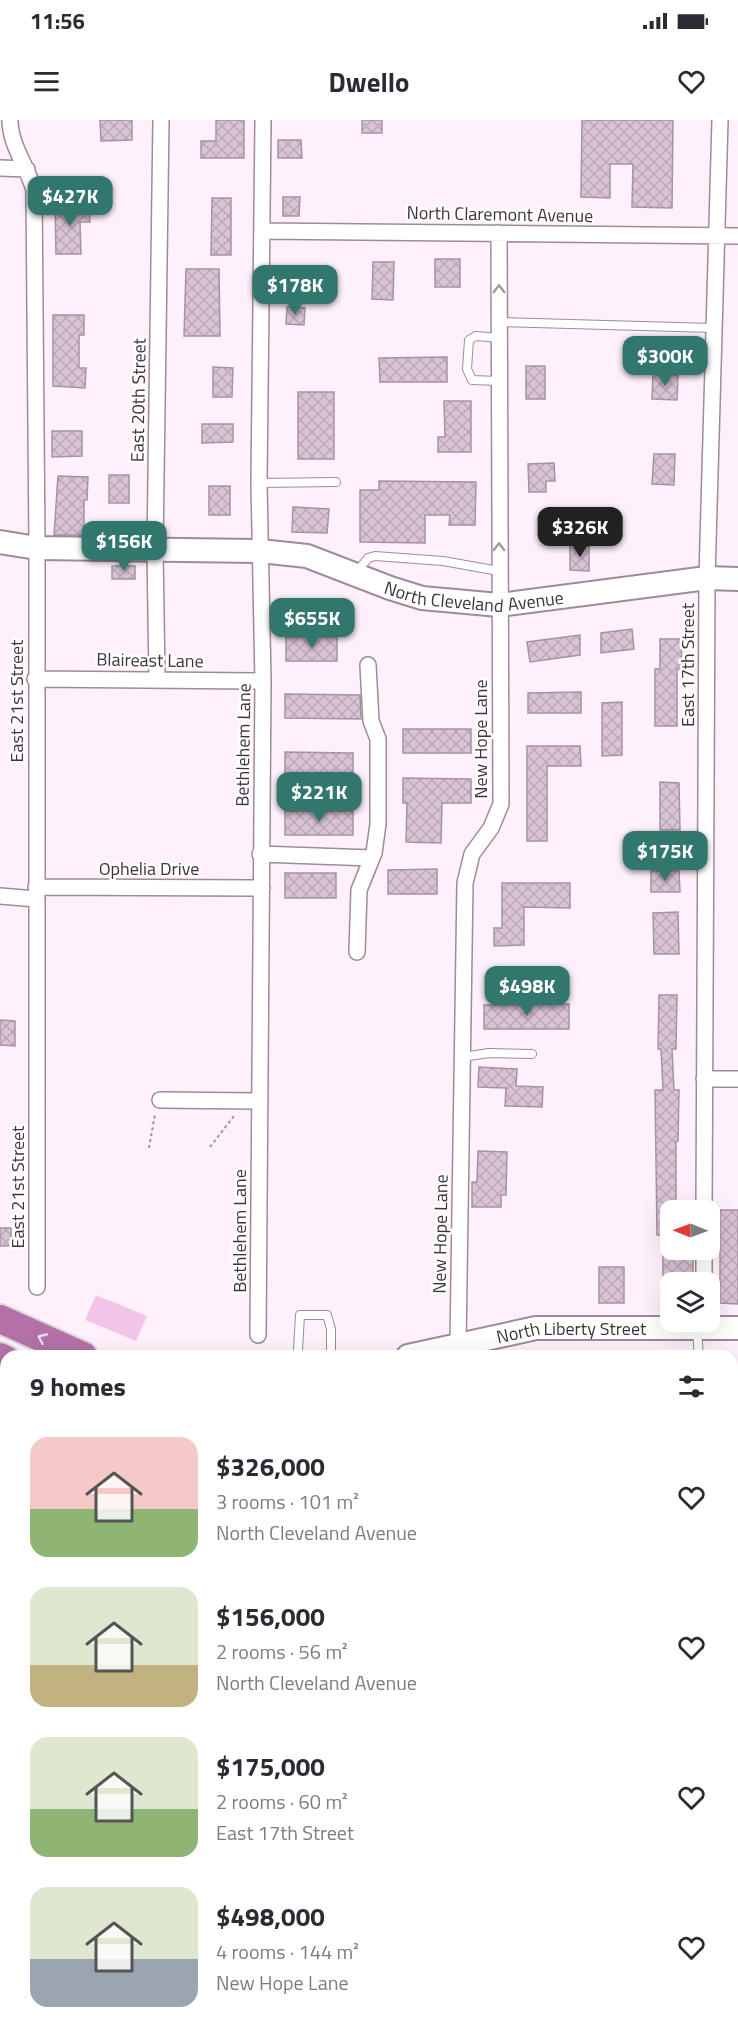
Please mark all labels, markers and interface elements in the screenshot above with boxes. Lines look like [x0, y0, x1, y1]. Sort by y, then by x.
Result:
text: 11:56 [30, 4, 85, 38]
text: Dwello [329, 61, 409, 102]
icon: menu [30, 65, 63, 98]
icon: heart [675, 65, 708, 98]
pin: $427K [28, 176, 112, 227]
text: $427K [42, 180, 98, 211]
street label: North Claremont Avenue [406, 199, 594, 229]
pin: $178K [253, 265, 337, 316]
text: $178K [267, 269, 323, 300]
one-way arrow [493, 284, 505, 293]
pin: $300K [623, 336, 707, 387]
street label: East 20th Street [123, 337, 153, 462]
text: $300K [637, 340, 693, 371]
pin: $326K [538, 507, 622, 558]
text: $326K [552, 511, 608, 542]
pin: $156K [82, 521, 166, 572]
text: $156K [96, 525, 152, 556]
one-way arrow [493, 542, 505, 551]
street label: North Cleveland Avenue [381, 574, 565, 619]
pin: $655K [270, 598, 354, 649]
text: $655K [284, 602, 340, 633]
street label: East 17th Street [674, 602, 701, 727]
street label: East 21st Street [3, 639, 30, 762]
street label: Blaireast Lane [96, 646, 204, 674]
street label: New Hope Lane [467, 679, 494, 799]
street label: Bethlehem Lane [228, 683, 258, 807]
pin: $221K [277, 772, 361, 823]
text: $221K [291, 776, 347, 807]
pin: $175K [623, 831, 707, 882]
text: $175K [637, 835, 693, 866]
street label: Ophelia Drive [99, 855, 199, 882]
pin: $498K [485, 966, 569, 1017]
text: $498K [499, 970, 555, 1001]
street label: East 21st Street [4, 1125, 31, 1248]
street label: Bethlehem Lane [226, 1169, 253, 1293]
street label: New Hope Lane [425, 1174, 455, 1294]
north arrow [660, 1200, 720, 1260]
map controls [660, 1200, 720, 1332]
button: layers [660, 1272, 720, 1332]
street label: North Liberty Street [494, 1314, 647, 1350]
one-way arrow [37, 1333, 48, 1345]
text: 9 homes [30, 1367, 126, 1406]
icon: filters [675, 1370, 708, 1403]
text: $326,000 [216, 1447, 325, 1486]
icon: home [78, 1461, 150, 1533]
icon: heart [675, 1481, 708, 1514]
text: 3 rooms · 101 m² [216, 1486, 359, 1517]
text: North Cleveland Avenue [216, 1517, 417, 1548]
text: $156,000 [216, 1597, 325, 1636]
icon: home [78, 1611, 150, 1683]
icon: heart [675, 1631, 708, 1664]
text: 2 rooms · 56 m² [216, 1636, 348, 1667]
text: North Cleveland Avenue [216, 1667, 417, 1698]
text: $175,000 [216, 1747, 325, 1786]
icon: home [78, 1761, 150, 1833]
icon: heart [675, 1781, 708, 1814]
text: 2 rooms · 60 m² [216, 1786, 348, 1817]
text: East 17th Street [216, 1817, 354, 1848]
text: $498,000 [216, 1897, 325, 1936]
icon: home [78, 1911, 150, 1983]
icon: heart [675, 1931, 708, 1964]
text: 4 rooms · 144 m² [216, 1936, 359, 1967]
text: New Hope Lane [216, 1967, 349, 1998]

